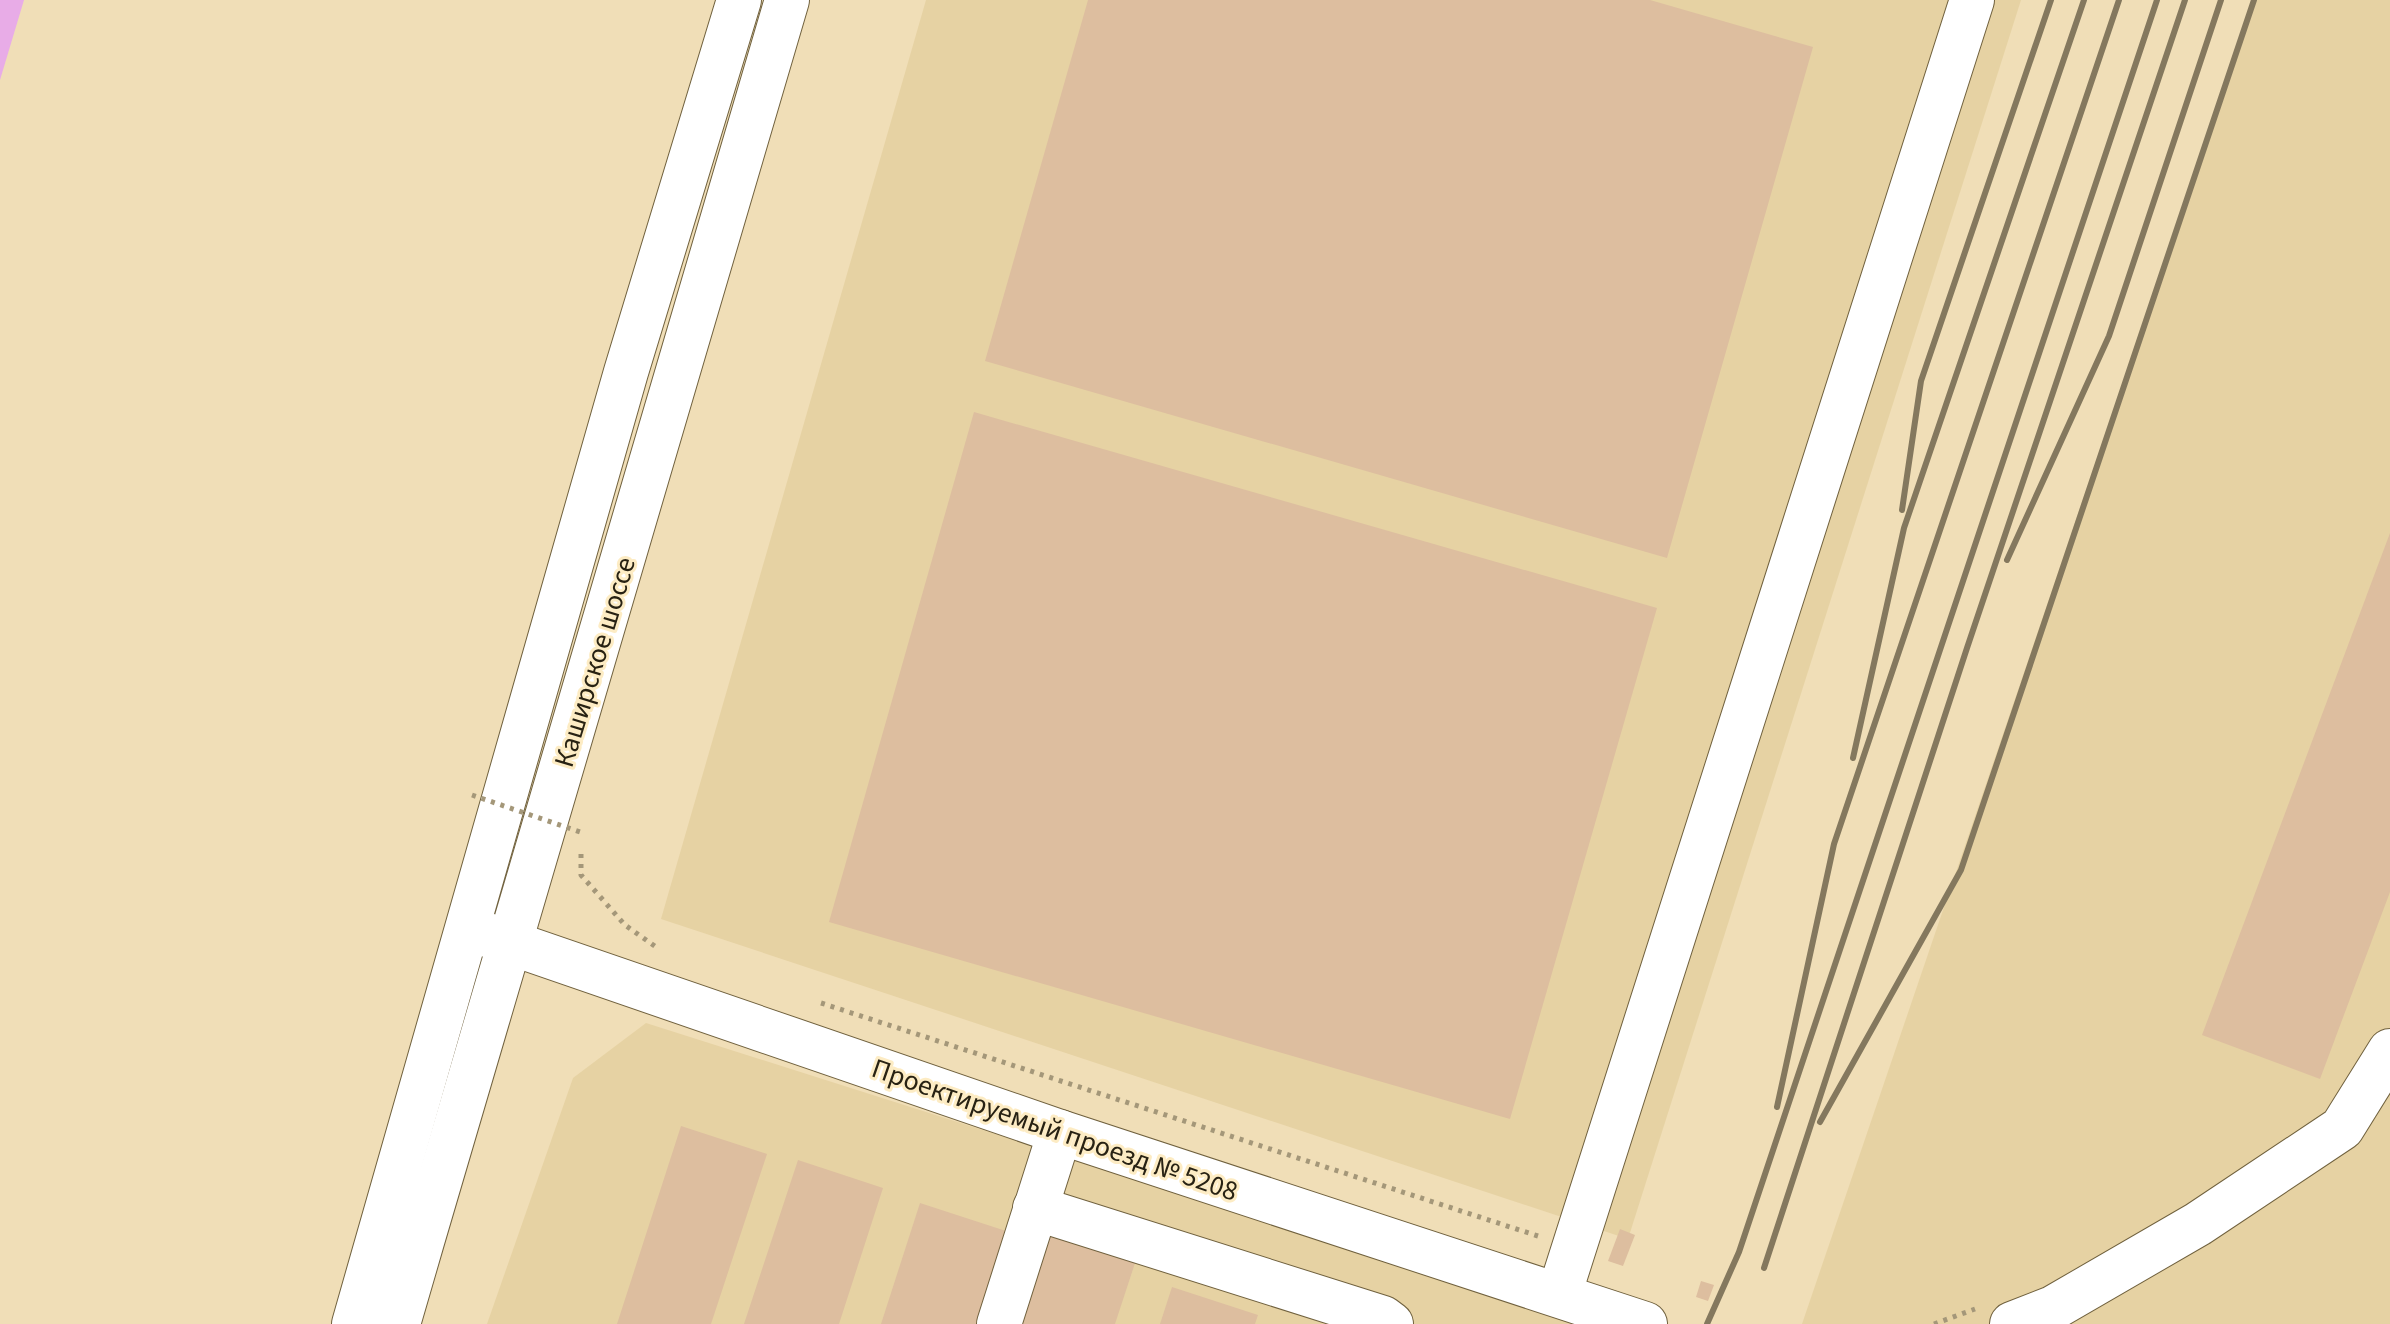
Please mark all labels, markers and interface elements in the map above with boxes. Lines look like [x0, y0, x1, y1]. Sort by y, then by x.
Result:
street label: Каширское шоссе [544, 552, 646, 772]
street label: Проектируемый проезд № 5208 [866, 1048, 1243, 1211]

